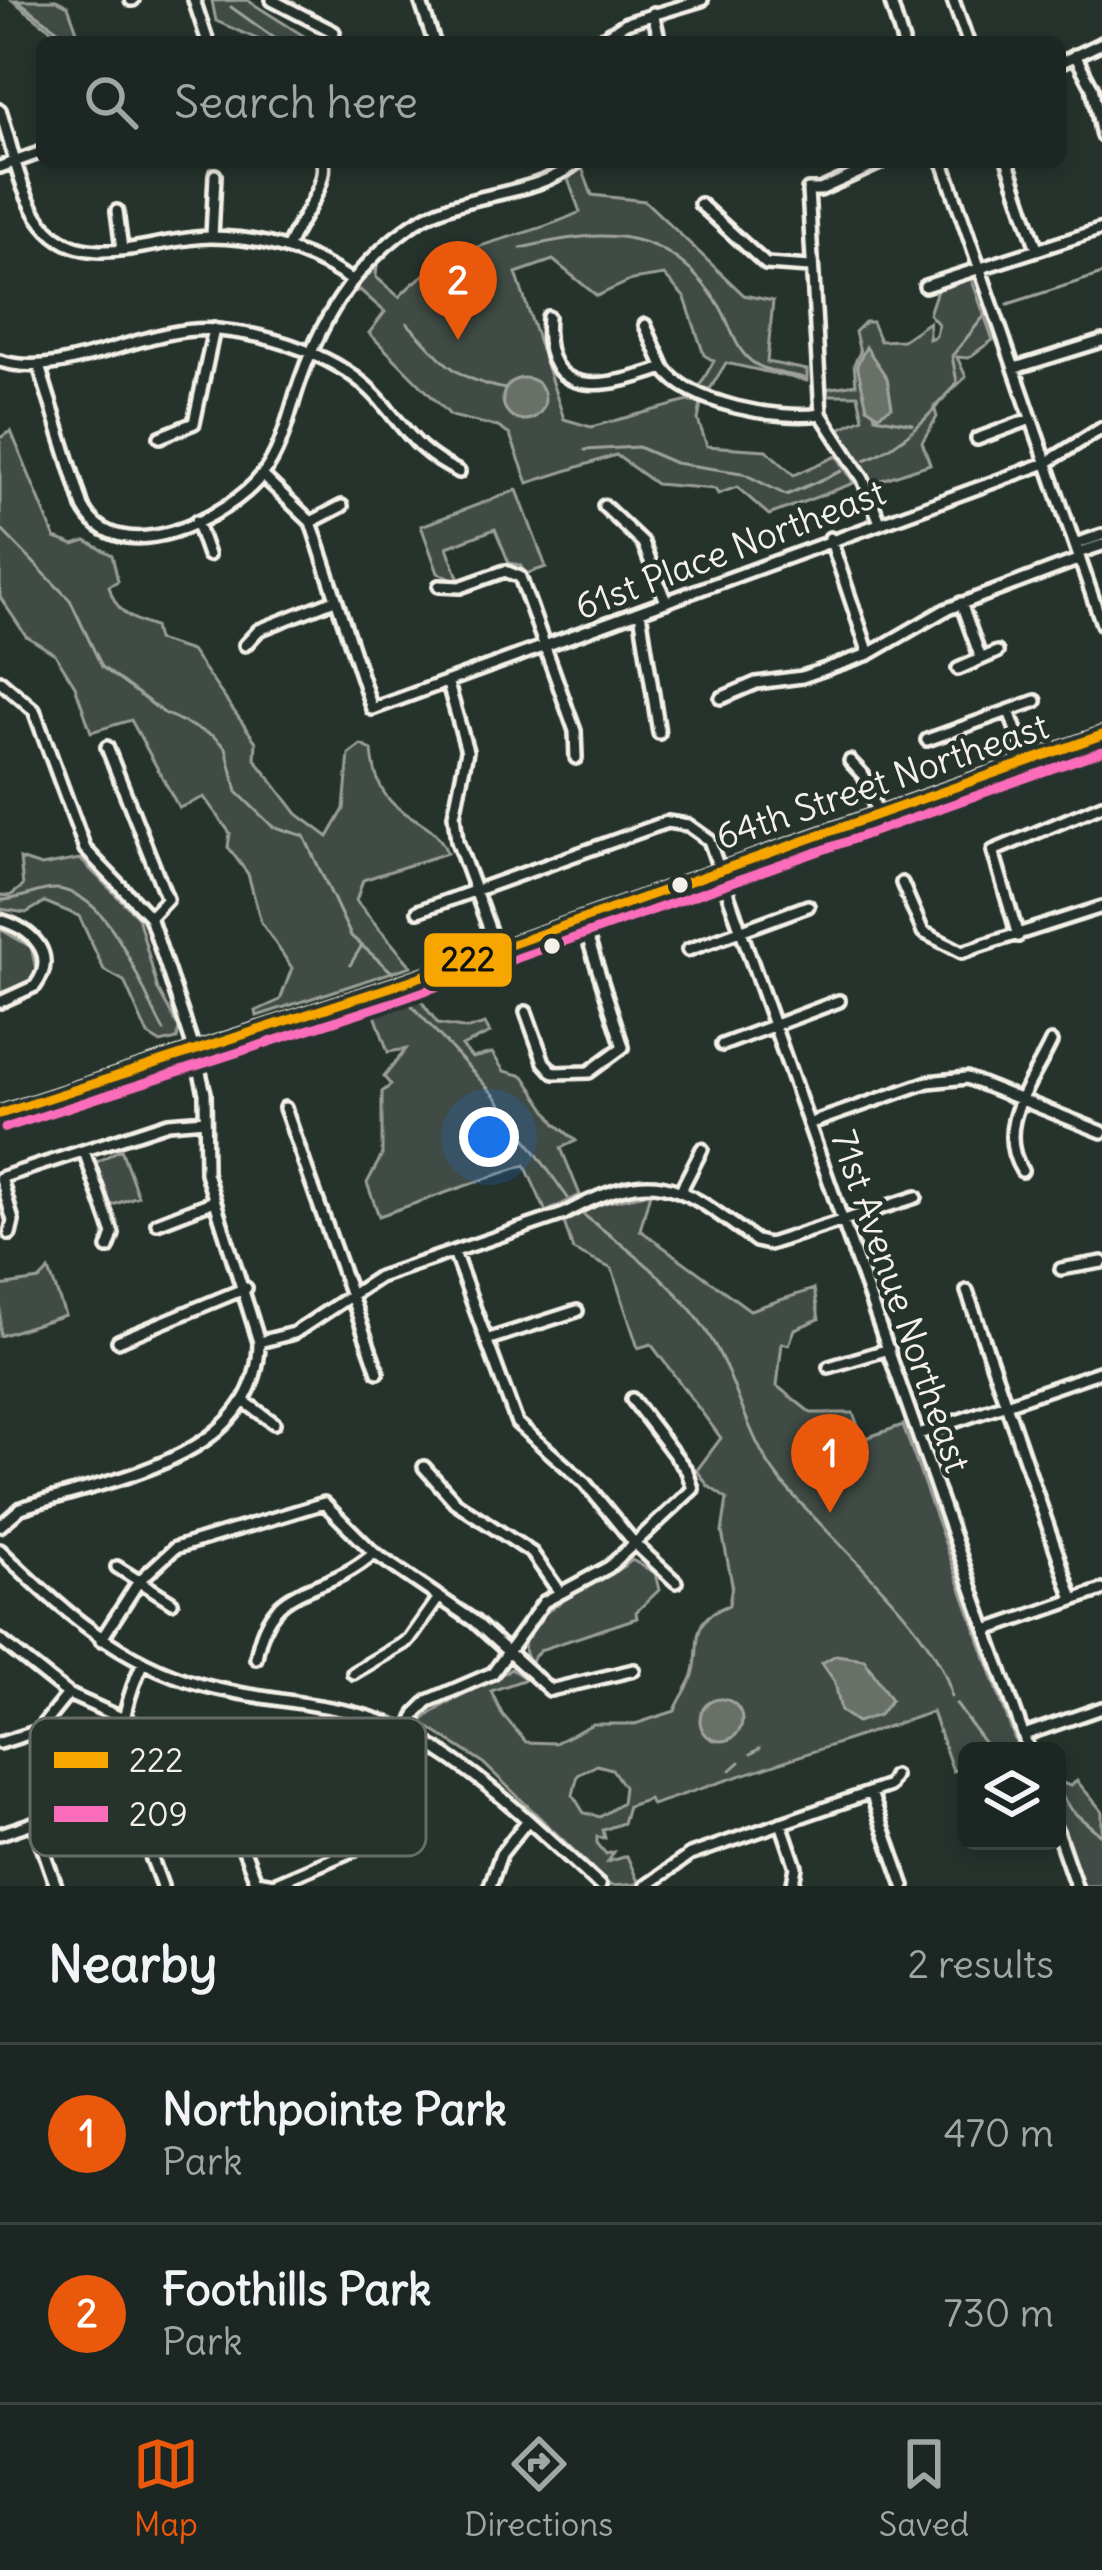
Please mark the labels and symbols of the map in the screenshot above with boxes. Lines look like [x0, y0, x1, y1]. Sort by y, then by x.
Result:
pin: 2 [419, 241, 497, 340]
street label: 61st Place Northeast [569, 470, 892, 629]
street label: 64th Street Northeast [710, 703, 1054, 859]
unlabelled marker [669, 874, 691, 896]
line badge: 222 [422, 931, 514, 989]
unlabelled marker [541, 935, 563, 957]
text: 222 [441, 938, 495, 980]
your location [459, 1107, 519, 1167]
street label: 71st Avenue Northeast [822, 1124, 980, 1478]
pin: 1 [791, 1414, 869, 1513]
legend [30, 1718, 426, 1856]
text: 222 [129, 1739, 183, 1781]
text: 209 [129, 1793, 188, 1835]

